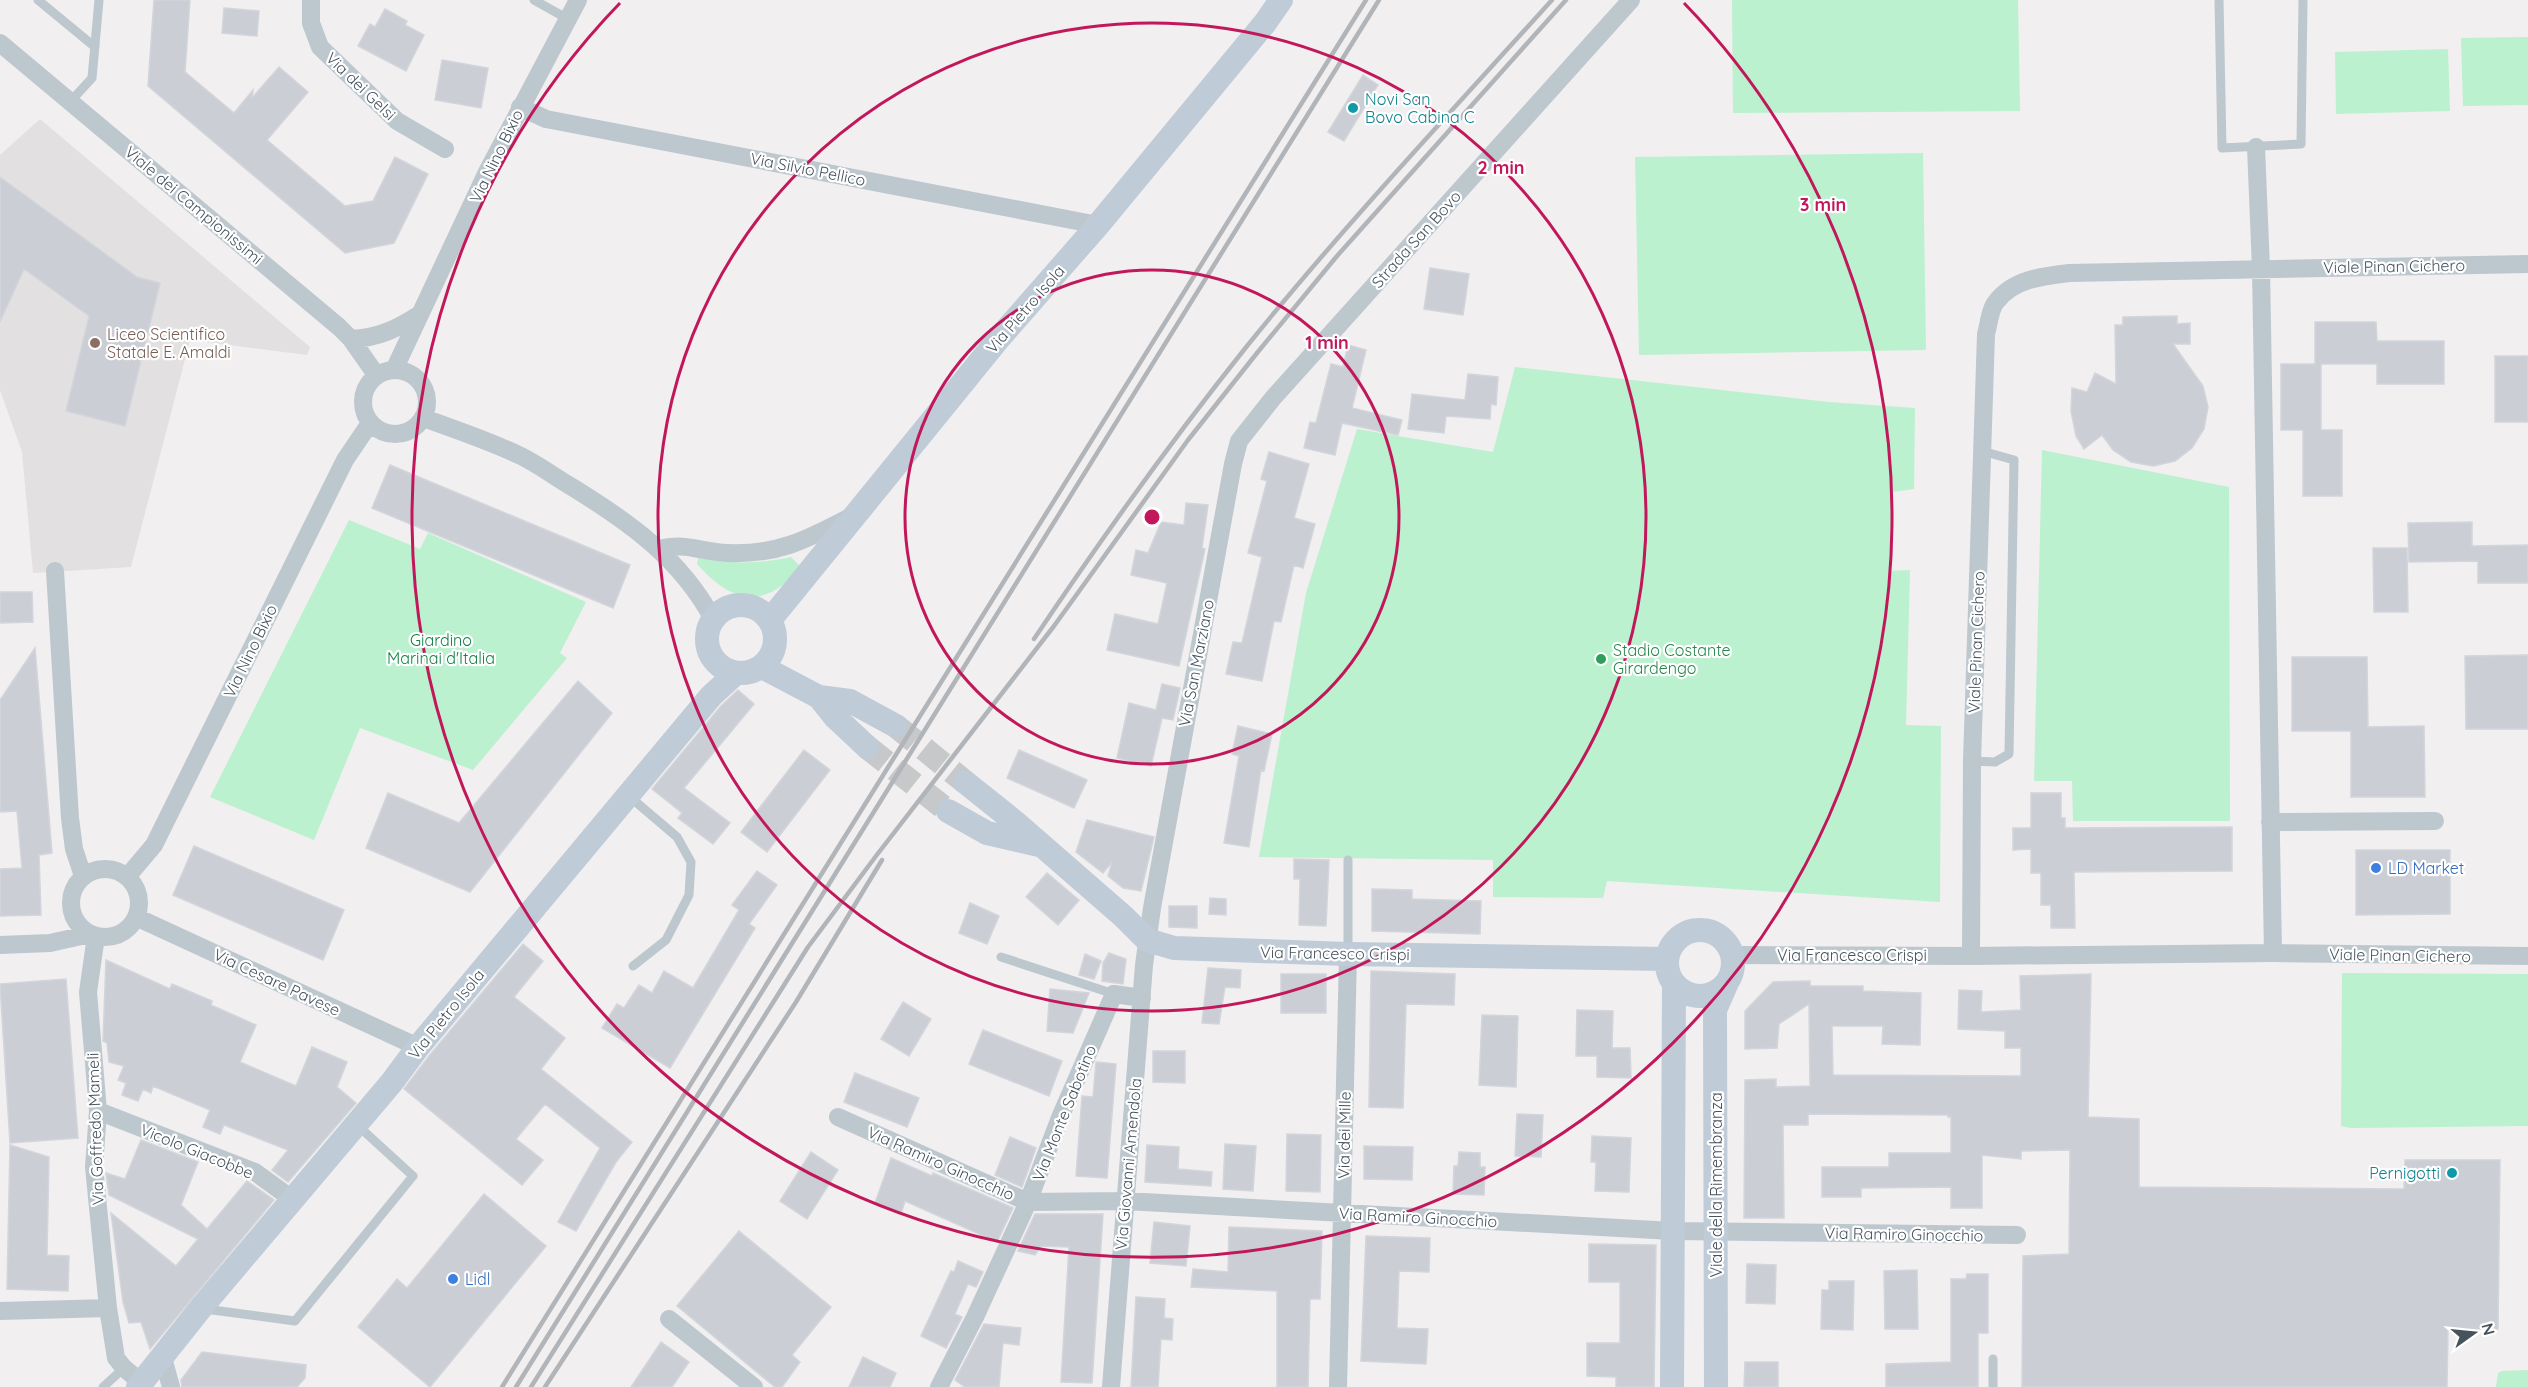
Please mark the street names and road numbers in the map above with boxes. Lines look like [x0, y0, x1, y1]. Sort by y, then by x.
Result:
street label: Via dei Gelsi [322, 48, 400, 124]
street label: Via Nino Bixio [465, 106, 527, 206]
street label: Viale dei Campionissimi [121, 141, 267, 269]
street label: Via Silvio Pellico [749, 148, 867, 190]
street label: Strada San Bovo [1367, 186, 1465, 292]
street label: Viale Pinan Cichero [2323, 255, 2465, 277]
street label: Via Pietro Isola [981, 261, 1069, 357]
street label: Viale Pinan Cichero [1964, 571, 1988, 713]
street label: Via San Marziano [1174, 598, 1218, 728]
street label: Via Nino Bixio [219, 601, 281, 701]
street label: Via Francesco Crispi [1260, 942, 1410, 964]
street label: Via Cesare Pavese [211, 944, 343, 1020]
street label: Viale Pinan Cichero [2329, 944, 2471, 966]
street label: Via Francesco Crispi [1777, 945, 1927, 965]
street label: Via Pietro Isola [404, 965, 488, 1063]
street label: Via Monte Sabotino [1028, 1042, 1100, 1184]
street label: Via Goffredo Mameli [82, 1052, 108, 1206]
street label: Via Giovanni Amendola [1111, 1077, 1145, 1251]
street label: Via dei Mille [1333, 1091, 1355, 1179]
street label: Viale della Rimembranza [1706, 1092, 1726, 1278]
street label: Vicolo Giacobbe [138, 1119, 256, 1183]
street label: Via Ramiro Ginocchio [864, 1122, 1018, 1204]
street label: Via Ramiro Ginocchio [1338, 1203, 1498, 1231]
street label: Via Ramiro Ginocchio [1824, 1223, 1984, 1245]

